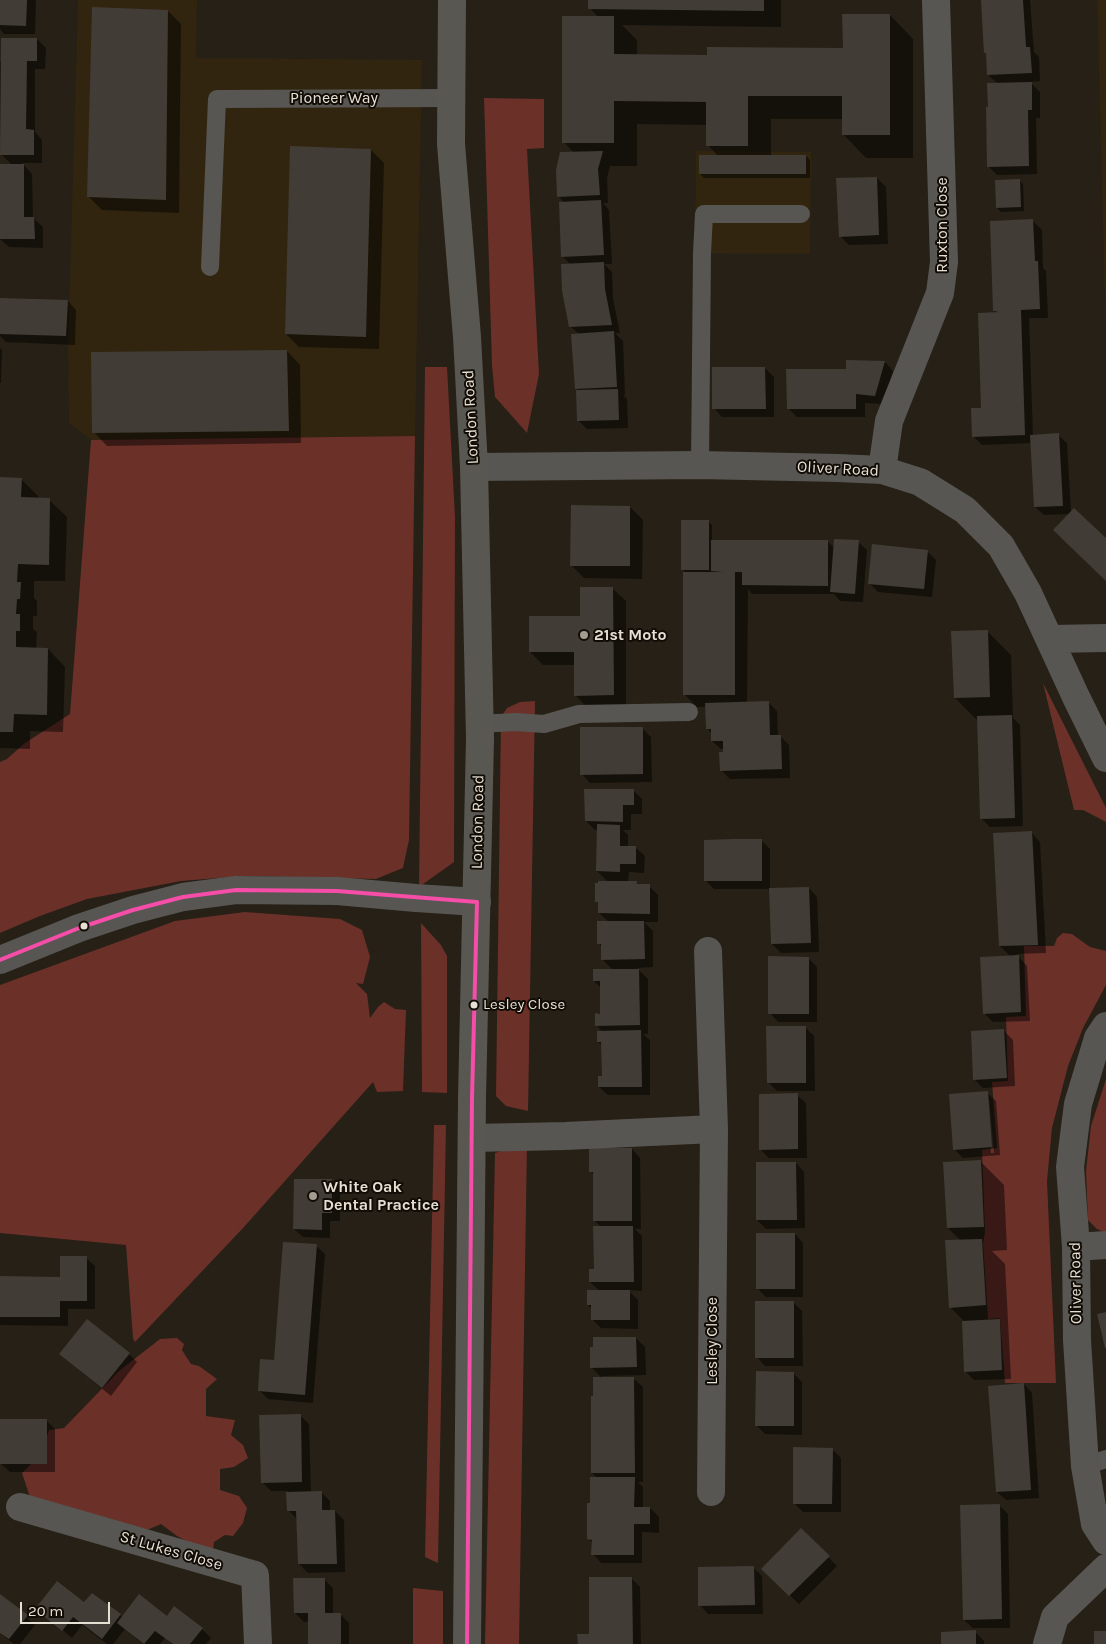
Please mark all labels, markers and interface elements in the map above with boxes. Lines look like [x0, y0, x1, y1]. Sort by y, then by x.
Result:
street label: Pioneer Way [290, 88, 378, 108]
street label: Ruxton Close [932, 177, 952, 273]
street label: London Road [459, 369, 483, 465]
street label: Oliver Road [796, 457, 880, 481]
place label: 21st Moto [594, 625, 667, 645]
marker: 21st Moto [578, 629, 590, 641]
street label: London Road [468, 775, 488, 869]
unlabelled marker [79, 921, 89, 931]
place label: Lesley Close [483, 996, 565, 1014]
marker: Lesley Close [469, 1000, 479, 1010]
place label: White Oak Dental Practice [323, 1177, 439, 1215]
marker: White Oak Dental Practice [307, 1190, 319, 1202]
street label: Oliver Road [1066, 1242, 1086, 1324]
street label: Lesley Close [702, 1297, 722, 1385]
street label: St Lukes Close [118, 1527, 224, 1575]
scale bar [22, 1592, 112, 1624]
text: 20 m [28, 1602, 63, 1620]

